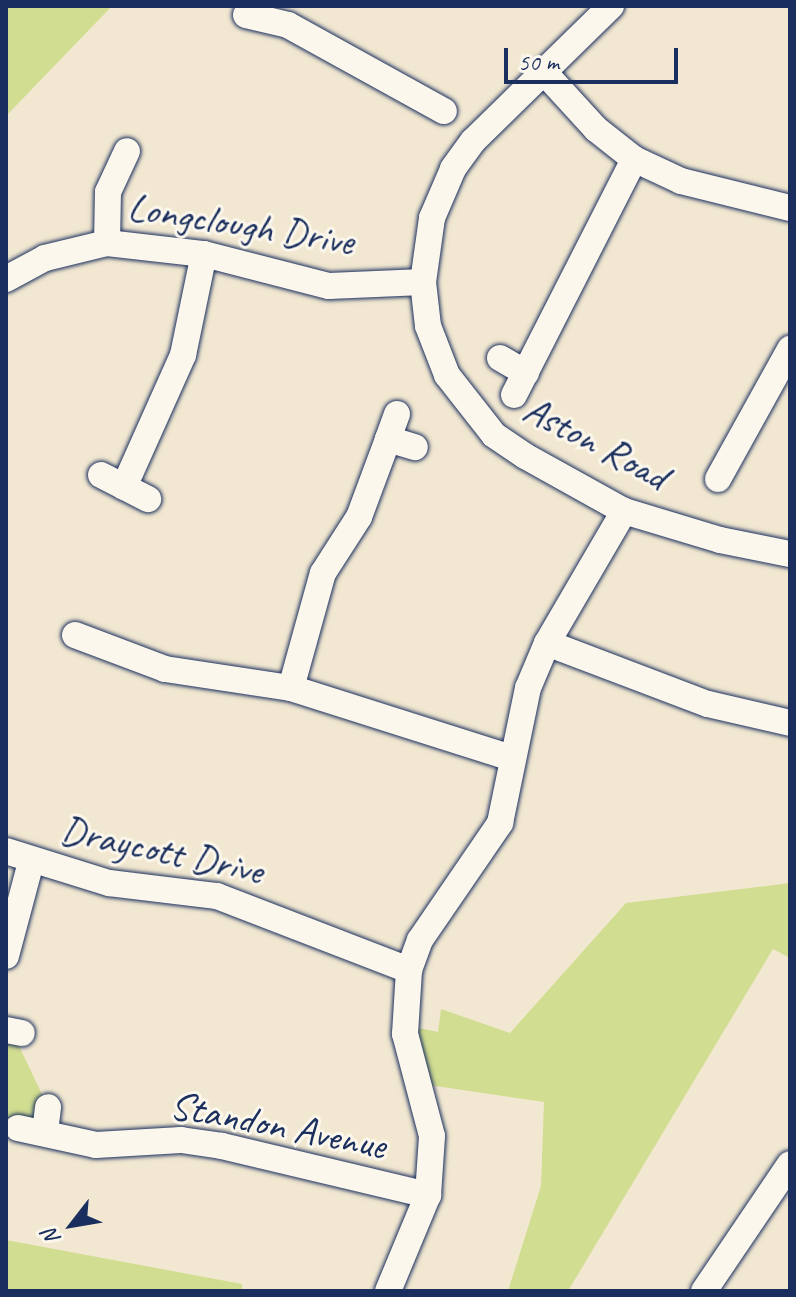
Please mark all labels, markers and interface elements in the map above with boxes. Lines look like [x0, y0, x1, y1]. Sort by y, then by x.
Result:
scale bar [508, 32, 682, 82]
text: 50 m [518, 47, 559, 77]
street label: Longclough Drive [125, 182, 357, 266]
street label: Aston Road [516, 384, 676, 500]
street label: Draycott Drive [56, 805, 268, 895]
street label: Standon Avenue [166, 1081, 390, 1169]
north arrow [32, 1185, 112, 1265]
text: N [36, 1224, 67, 1250]

